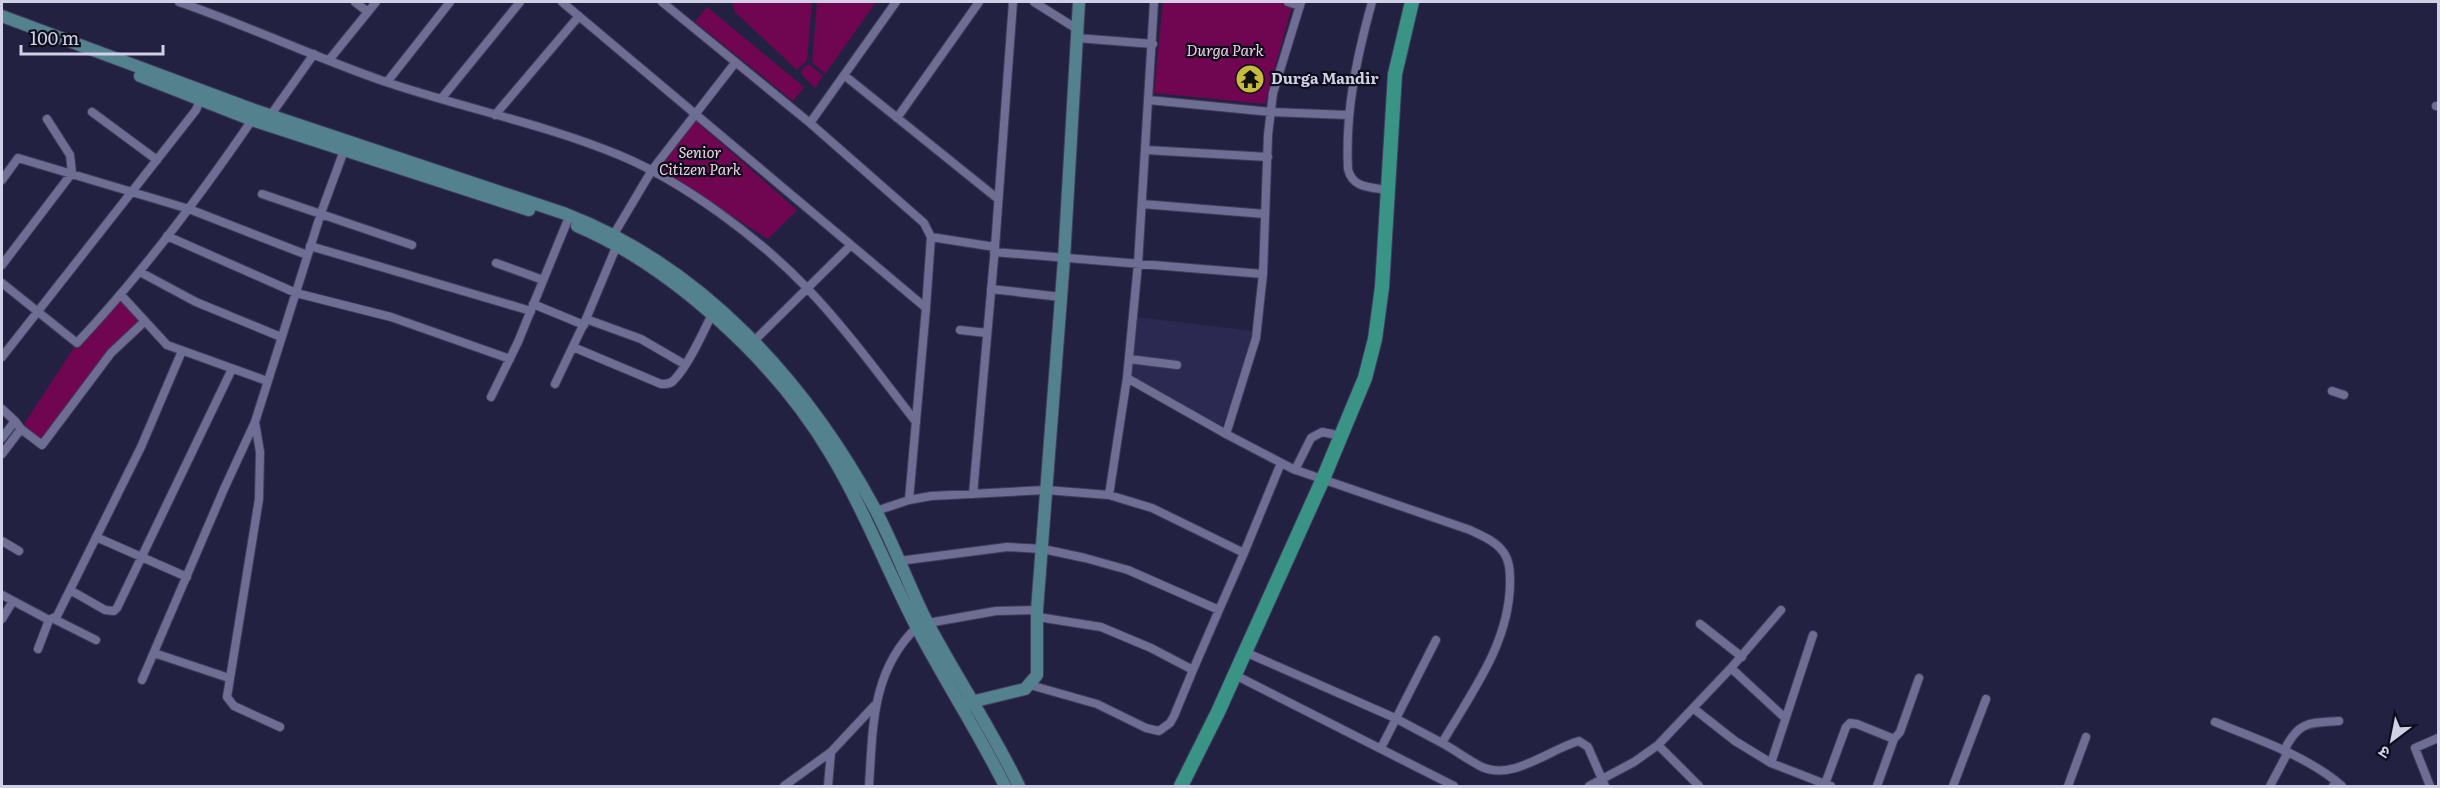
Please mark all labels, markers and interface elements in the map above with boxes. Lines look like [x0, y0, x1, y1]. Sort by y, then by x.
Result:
scale bar [21, 18, 164, 56]
text: 100 m [30, 24, 79, 51]
park label: Durga Park [1186, 38, 1264, 61]
temple icon: Durga Mandir [1234, 63, 1266, 95]
place label: Durga Mandir [1271, 66, 1379, 89]
park label: Senior Citizen Park [659, 140, 742, 180]
north arrow [2362, 710, 2422, 770]
text: उ [2373, 741, 2394, 766]

